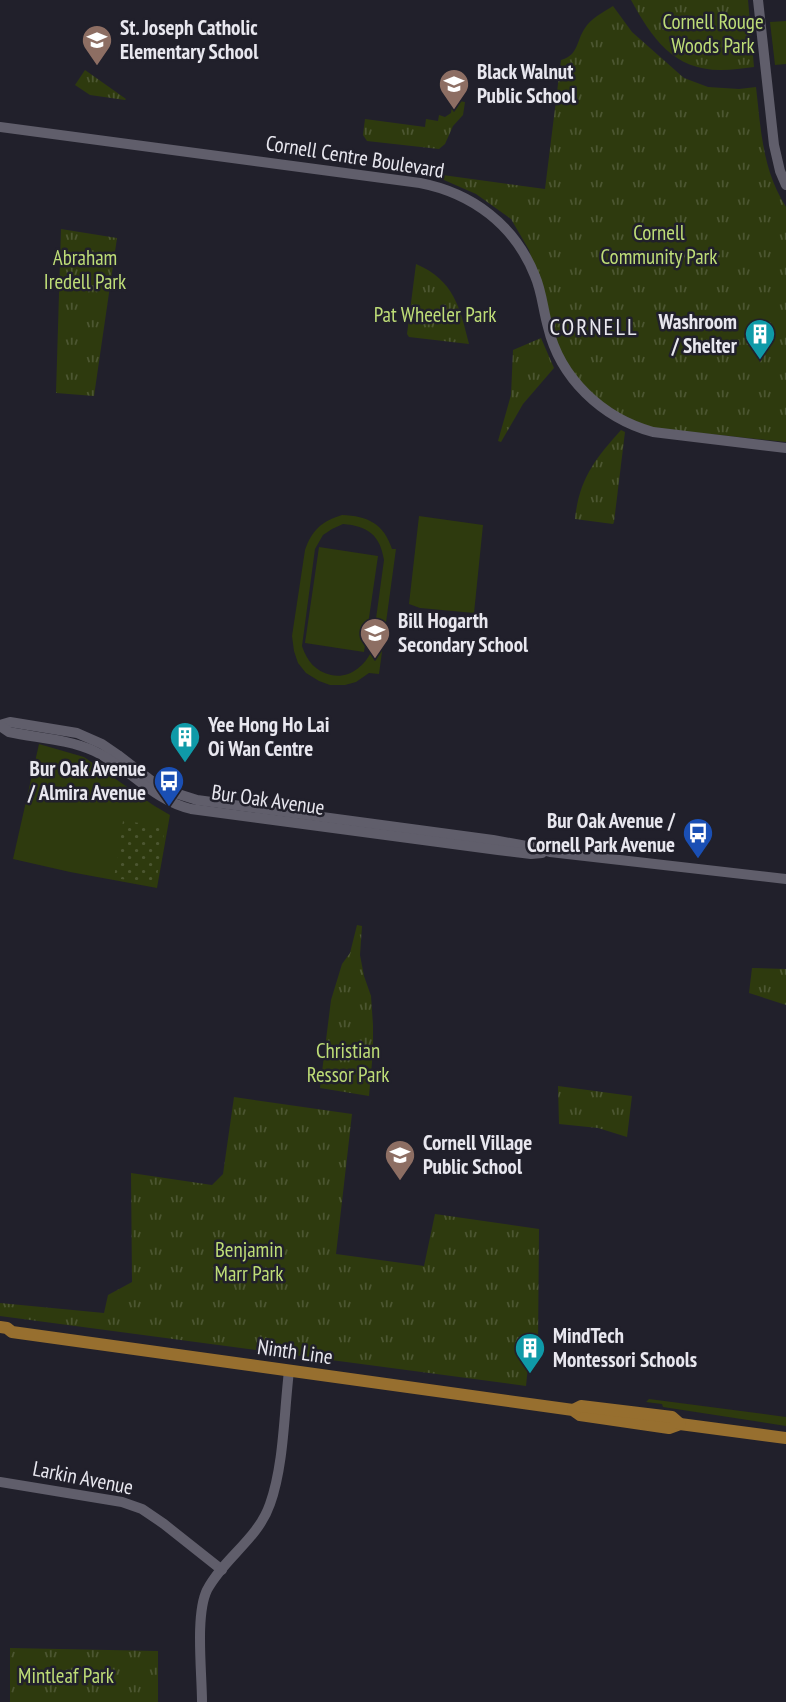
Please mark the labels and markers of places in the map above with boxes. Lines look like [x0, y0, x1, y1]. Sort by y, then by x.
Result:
place label: St. Joseph Catholic Elementary School [120, 14, 259, 65]
school or university icon: St. Joseph Catholic Elementary School [80, 23, 114, 67]
place label: Black Walnut Public School [477, 58, 577, 109]
school or university icon: Black Walnut Public School [437, 67, 471, 111]
place label: Washroom / Shelter [658, 308, 738, 359]
building icon: Washroom / Shelter [743, 317, 777, 361]
place label: Bill Hogarth Secondary School [398, 607, 529, 658]
school or university icon: Bill Hogarth Secondary School [358, 616, 392, 660]
place label: Yee Hong Ho Lai Oi Wan Centre [207, 711, 330, 762]
building icon: Yee Hong Ho Lai Oi Wan Centre [168, 720, 202, 764]
place label: Bur Oak Avenue / Almira Avenue [27, 755, 146, 806]
bus stop icon: Bur Oak Avenue / Almira Avenue [152, 764, 186, 808]
place label: Bur Oak Avenue / Cornell Park Avenue [527, 807, 676, 858]
bus stop icon: Bur Oak Avenue / Cornell Park Avenue [681, 816, 715, 860]
place label: Cornell Village Public School [423, 1129, 532, 1180]
school or university icon: Cornell Village Public School [383, 1138, 417, 1182]
place label: MindTech Montessori Schools [553, 1322, 697, 1373]
building icon: MindTech Montessori Schools [513, 1331, 547, 1375]

